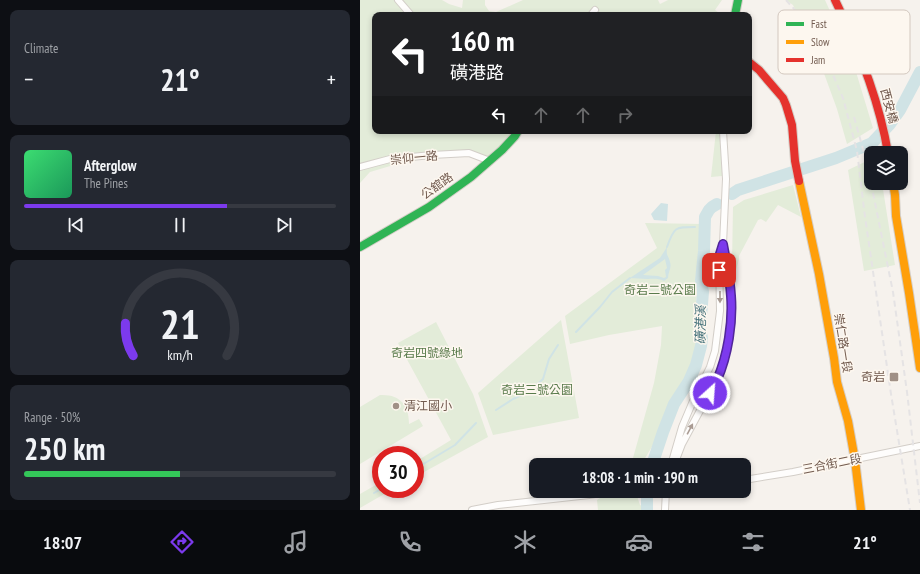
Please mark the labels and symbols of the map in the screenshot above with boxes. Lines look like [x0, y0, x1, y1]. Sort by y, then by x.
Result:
legend [778, 10, 910, 74]
text: Fast [811, 17, 827, 31]
text: Slow [811, 35, 830, 49]
text: Jam [810, 53, 825, 67]
street label: 西安橋 [878, 87, 901, 125]
street label: 崇仰一路 [389, 148, 439, 167]
street label: 公舘路 [418, 169, 456, 202]
pin [702, 253, 736, 287]
park label: 奇岩二號公園 [624, 282, 696, 297]
one-way arrow [717, 291, 723, 304]
water label: 磺港溪 [692, 303, 709, 345]
street label: 崇仁路一段 [831, 312, 856, 374]
park label: 奇岩四號綠地 [391, 345, 463, 360]
place label: 奇岩 [861, 369, 885, 384]
marker: 奇岩 [888, 371, 900, 383]
position arrow [689, 372, 731, 414]
park label: 奇岩三號公園 [501, 382, 573, 397]
place label: 清江國小 [404, 398, 452, 413]
marker: 清江國小 [391, 401, 401, 411]
one-way arrow [687, 424, 693, 435]
speed limit sign: 30 [372, 446, 424, 498]
street label: 三合街二段 [801, 450, 863, 477]

